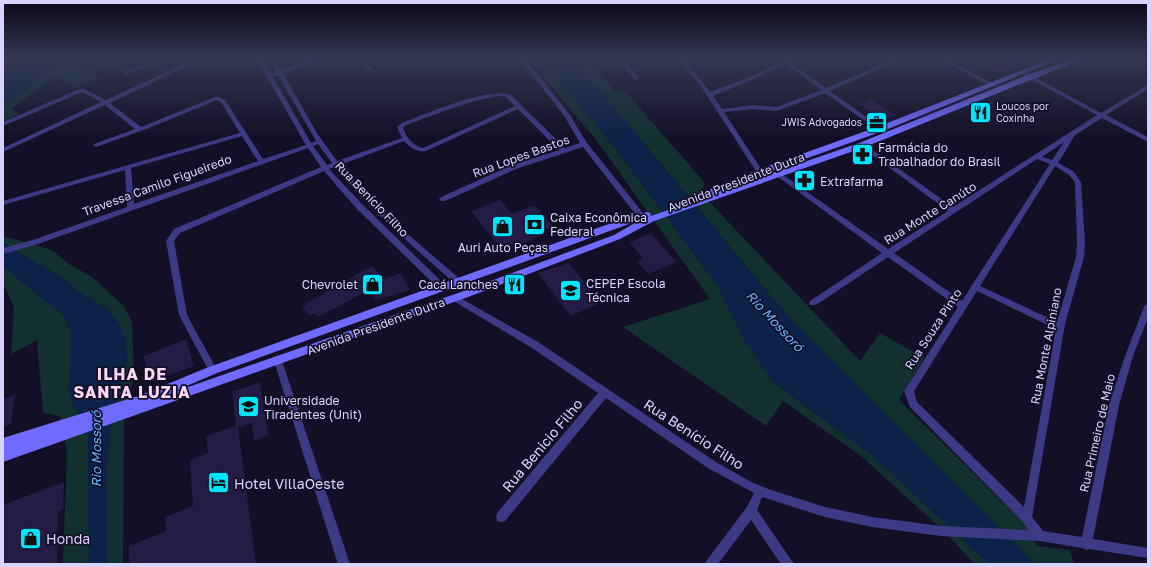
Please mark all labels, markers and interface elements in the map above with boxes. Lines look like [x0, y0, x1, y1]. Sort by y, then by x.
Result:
restaurant icon: Loucos por Coxinha [967, 99, 993, 125]
place label: Loucos por Coxinha [996, 100, 1049, 124]
office icon: JWIS Advogados [864, 109, 890, 135]
place label: JWIS Advogados [781, 116, 862, 128]
street label: Rua Lopes Bastos [470, 131, 572, 181]
place label: Farmácia do Trabalhador do Brasil [878, 140, 1001, 169]
pharmacy icon: Farmácia do Trabalhador do Brasil [849, 141, 875, 167]
street label: Avenida Presidente Dutra [665, 149, 807, 215]
street label: Travessa Camilo Figueiredo [80, 151, 234, 219]
street label: Rua Benício Filho [332, 158, 412, 240]
pharmacy icon: Extrafarma [792, 168, 818, 194]
place label: Extrafarma [820, 174, 883, 189]
street label: Rua Monte Canúto [881, 179, 979, 247]
place label: Caixa Econômica Federal [550, 210, 647, 239]
bank icon: Caixa Econômica Federal [522, 211, 548, 237]
shop icon: Auri Auto Peças [490, 213, 516, 239]
place label: Auri Auto Peças [458, 240, 548, 255]
shop icon: Chevrolet [360, 271, 386, 297]
restaurant icon: Cacá Lanches [501, 271, 527, 297]
place label: CEPEP Escola Técnica [586, 276, 666, 305]
place label: Chevrolet [302, 277, 358, 292]
place label: Cacá Lanches [418, 277, 498, 292]
school or university icon: CEPEP Escola Técnica [558, 277, 584, 303]
street label: Rua Souza Pinto [901, 286, 965, 372]
street label: Rua Monte Alpiniano [1027, 286, 1065, 406]
water label: Rio Mossoró [743, 288, 808, 355]
street label: Avenida Presidente Dutra [305, 294, 447, 358]
district label: ILHA DE SANTA LUZIA [73, 364, 191, 402]
street label: Rua Primeiro de Maio [1076, 372, 1118, 494]
place label: Universidade Tiradentes (Unit) [264, 393, 362, 422]
school or university icon: Universidade Tiradentes (Unit) [236, 394, 262, 420]
street label: Rua Benicio Filho [498, 395, 586, 495]
street label: Rua Benício Filho [641, 395, 747, 473]
water label: Rio Mossoró [88, 409, 104, 487]
hotel icon: Hotel VillaOeste [205, 470, 231, 496]
place label: Hotel VillaOeste [234, 475, 344, 492]
shop icon: Honda [17, 525, 43, 551]
place label: Honda [46, 530, 90, 547]

